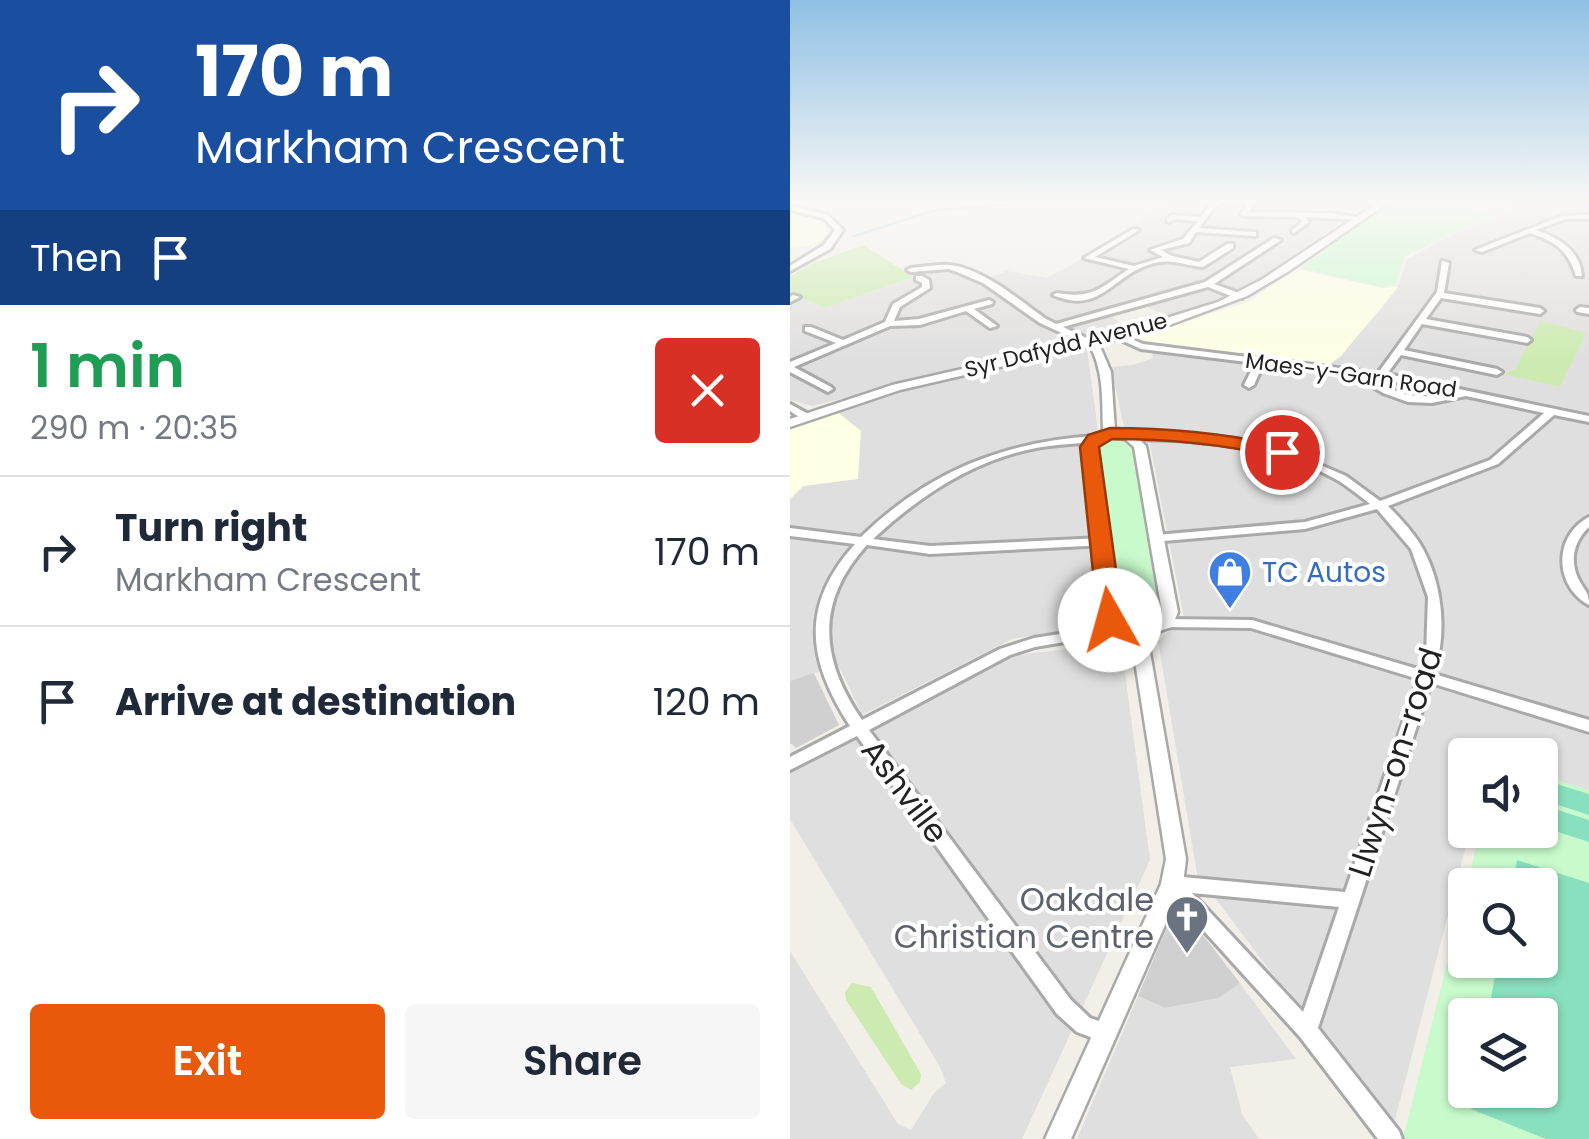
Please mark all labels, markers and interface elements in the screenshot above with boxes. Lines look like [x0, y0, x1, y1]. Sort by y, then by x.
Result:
text: 170 m [195, 22, 393, 121]
icon: right [30, 40, 160, 170]
text: Markham Crescent [195, 116, 625, 179]
icon: arrive [143, 230, 198, 285]
text: Then [30, 231, 123, 284]
street label: Syr Dafydd Avenue [961, 305, 1171, 385]
text: 1 min [30, 324, 185, 408]
button: close [655, 338, 760, 443]
street label: Maes-y-Garn Road [1243, 345, 1459, 405]
text: 290 m · 20:35 [30, 405, 238, 450]
pin [1240, 410, 1325, 495]
icon: arrive [1255, 425, 1310, 480]
text: Turn right [115, 501, 307, 554]
icon: right [30, 524, 85, 579]
text: 170 m [654, 525, 760, 578]
shop icon: TC Autos [1207, 549, 1253, 610]
place label: TC Autos [1262, 553, 1386, 592]
text: Markham Crescent [115, 557, 421, 602]
position arrow [1058, 568, 1162, 672]
street label: Llwyn-on-road [1337, 642, 1453, 882]
icon: arrive [30, 674, 85, 729]
text: Arrive at destination [115, 675, 516, 728]
text: 120 m [653, 675, 760, 728]
street label: Ashville [851, 729, 959, 853]
map controls [1448, 738, 1558, 1108]
button: sound [1448, 738, 1558, 848]
button: search [1448, 868, 1558, 978]
place label: Oakdale Christian Centre [894, 877, 1154, 959]
church icon: Oakdale Christian Centre [1164, 894, 1210, 955]
button: layers [1448, 998, 1558, 1108]
button: Exit [30, 1004, 385, 1119]
button: Share [405, 1004, 760, 1119]

